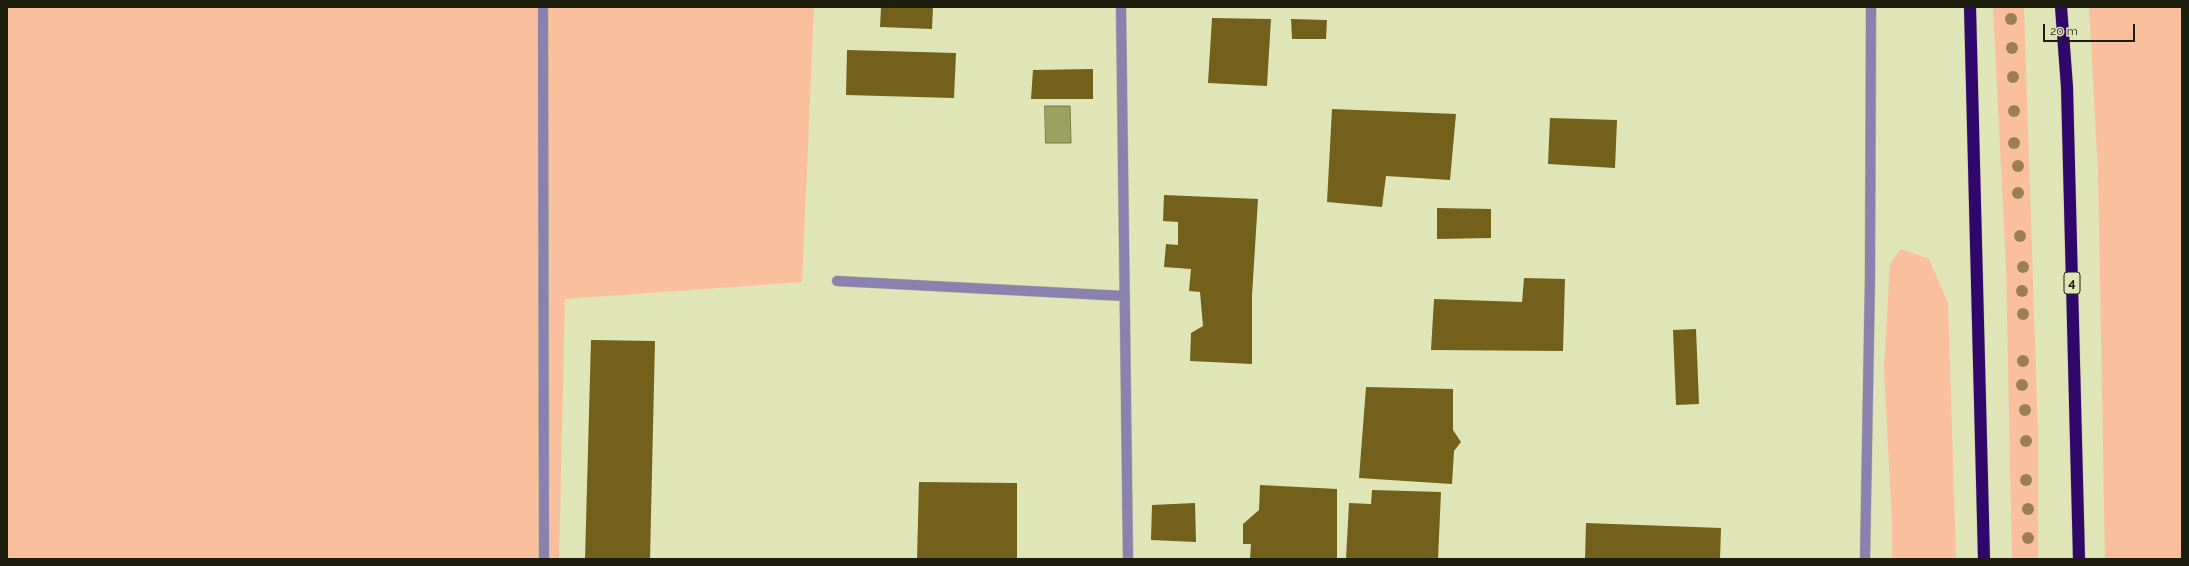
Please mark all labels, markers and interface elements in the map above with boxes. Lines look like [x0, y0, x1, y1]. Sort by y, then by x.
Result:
scale bar [2045, 16, 2137, 42]
text: 20 m [2050, 24, 2078, 38]
road number: 4 [2064, 272, 2080, 294]

